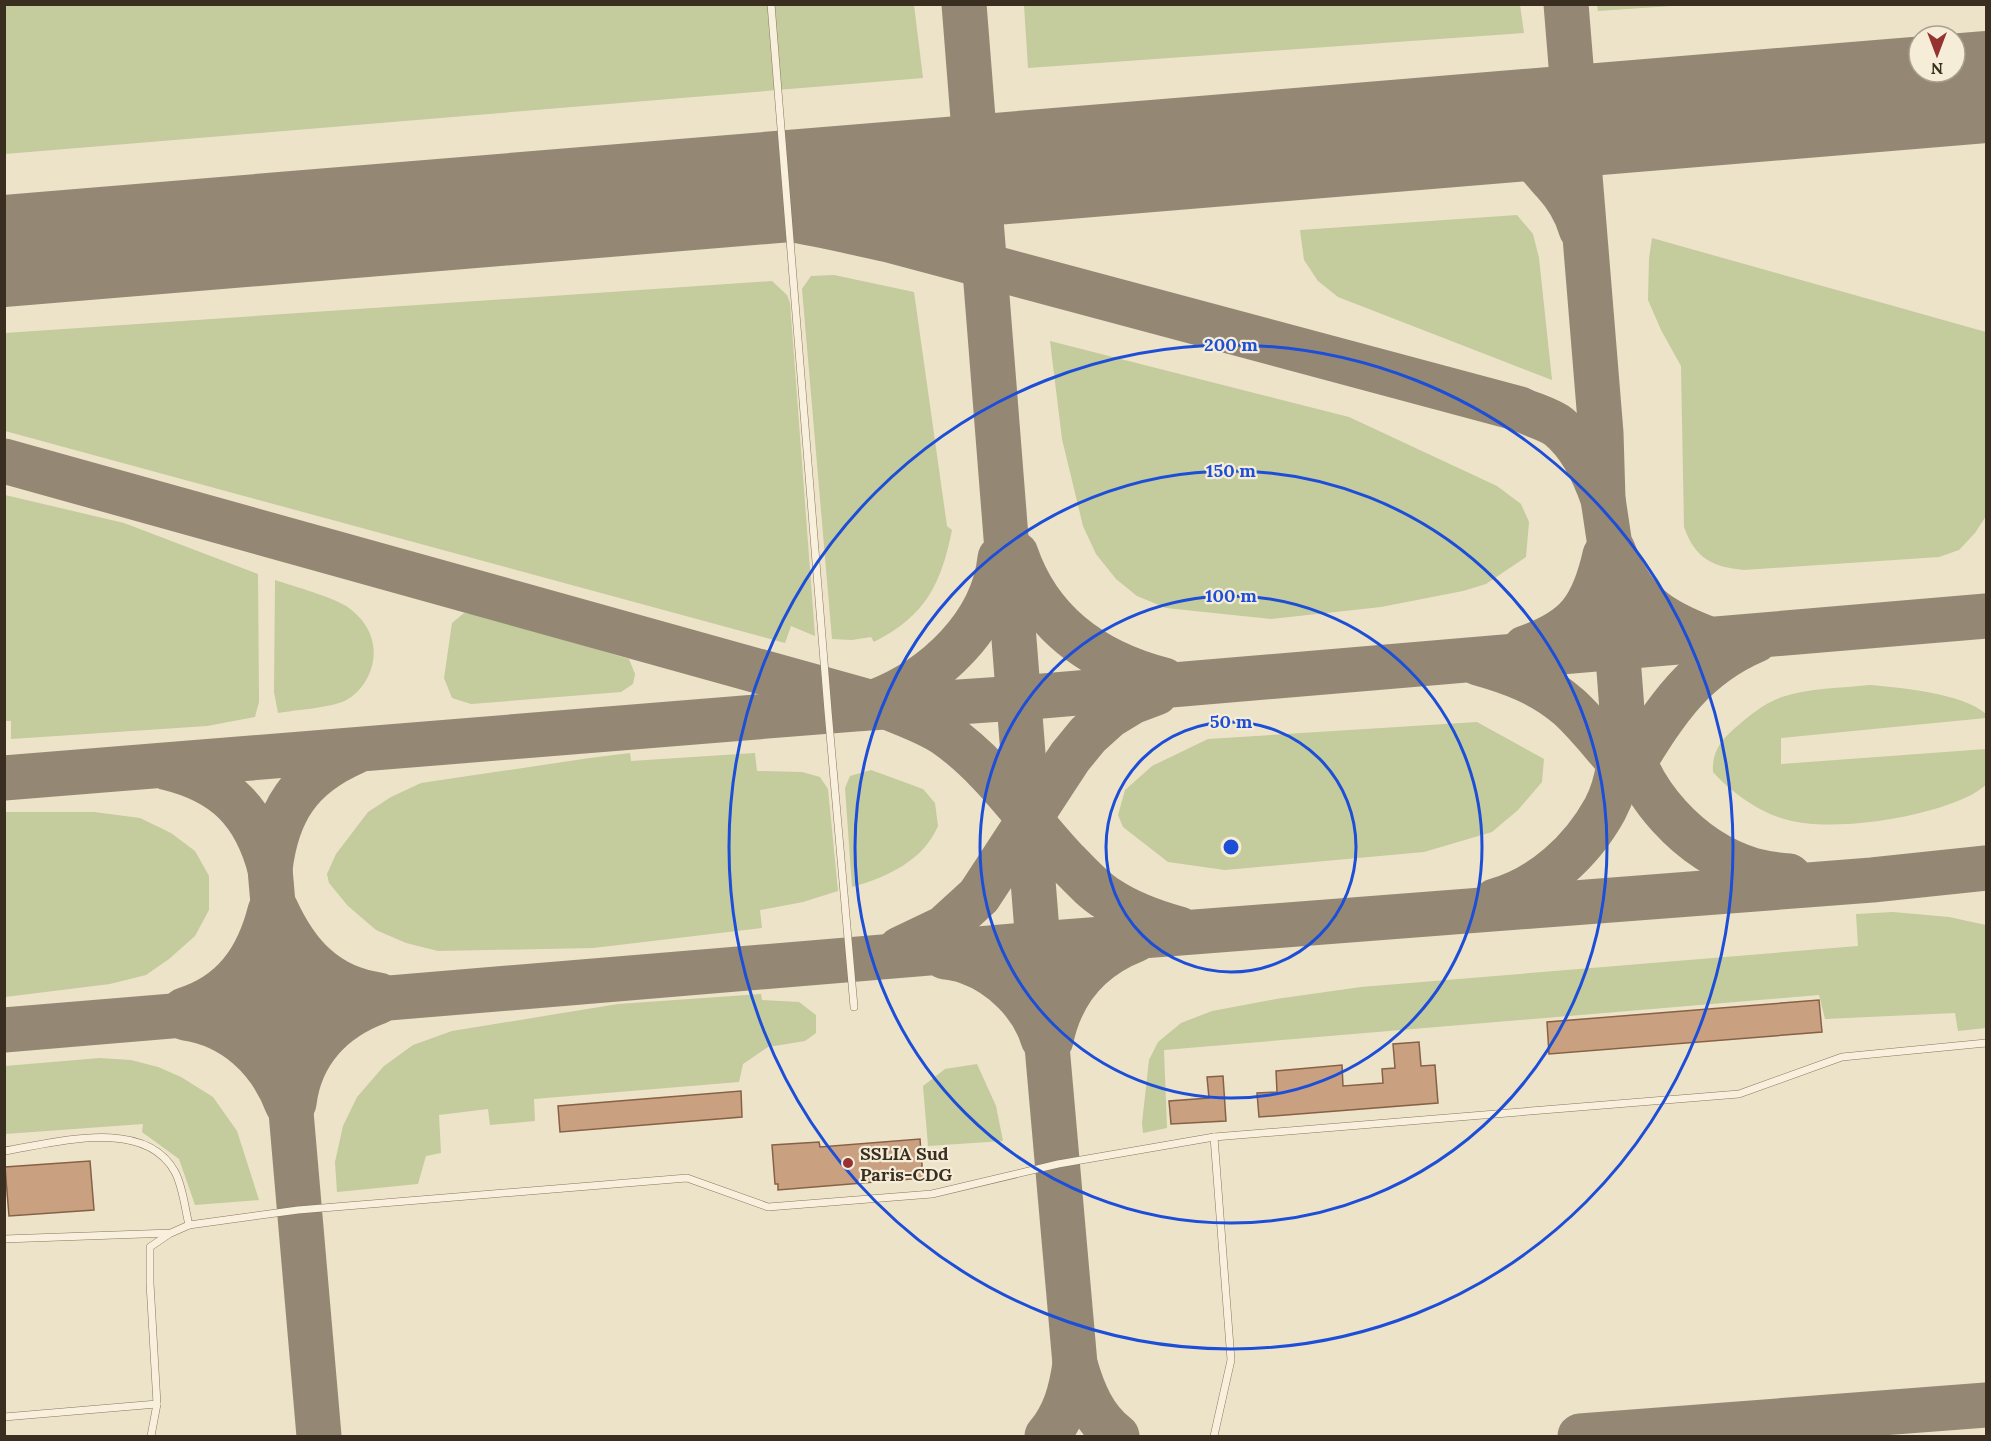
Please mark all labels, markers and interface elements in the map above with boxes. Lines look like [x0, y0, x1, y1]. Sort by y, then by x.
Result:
north arrow [1907, 24, 1967, 84]
text: N [1931, 59, 1943, 79]
text: 200 m [1204, 333, 1258, 356]
text: 150 m [1206, 459, 1256, 482]
text: 100 m [1205, 584, 1257, 607]
text: 50 m [1210, 710, 1253, 733]
centre of rings [1221, 837, 1241, 857]
place label: SSLIA Sud Paris-CDG [860, 1142, 953, 1186]
marker: SSLIA Sud Paris-CDG [841, 1156, 855, 1170]

